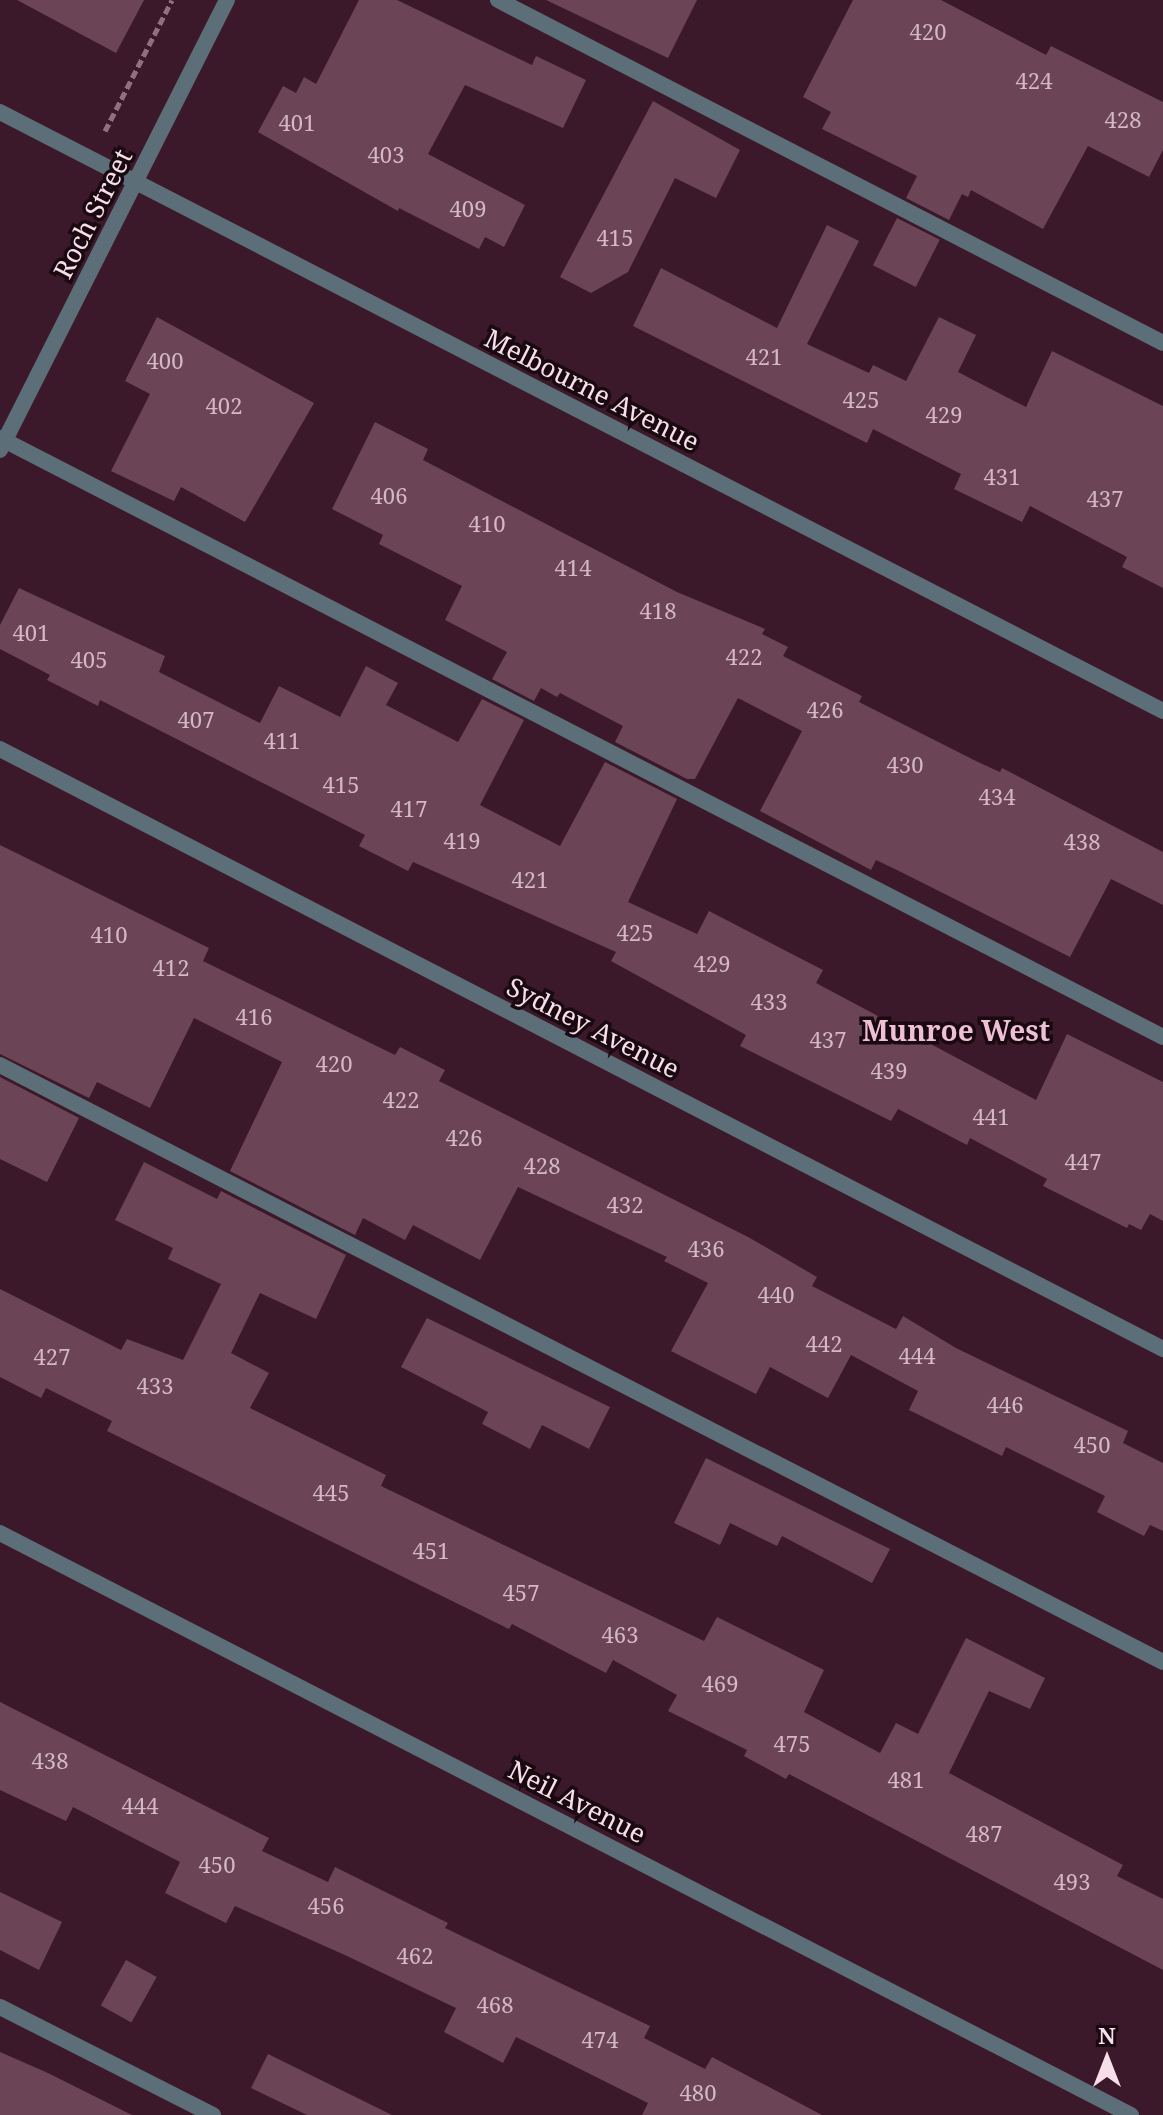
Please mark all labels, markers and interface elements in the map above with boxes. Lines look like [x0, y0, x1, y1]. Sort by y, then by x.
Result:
house number: 420 [910, 19, 946, 45]
house number: 424 [1016, 68, 1052, 94]
house number: 428 [1105, 107, 1141, 133]
house number: 401 [279, 110, 315, 136]
house number: 403 [368, 142, 404, 168]
street label: Roch Street [47, 144, 139, 284]
house number: 409 [450, 196, 486, 222]
house number: 415 [597, 225, 633, 251]
street label: Melbourne Avenue [480, 322, 704, 458]
house number: 421 [746, 344, 782, 370]
house number: 400 [147, 348, 183, 374]
house number: 425 [843, 387, 879, 413]
house number: 402 [206, 393, 242, 419]
house number: 429 [926, 402, 962, 428]
house number: 431 [984, 464, 1020, 490]
house number: 406 [371, 483, 407, 509]
house number: 437 [1087, 486, 1123, 512]
house number: 410 [469, 511, 505, 537]
house number: 414 [555, 555, 591, 581]
house number: 418 [640, 598, 676, 624]
house number: 401 [13, 620, 49, 646]
house number: 422 [726, 644, 762, 670]
house number: 405 [71, 647, 107, 673]
house number: 426 [807, 697, 843, 723]
house number: 407 [178, 707, 214, 733]
house number: 411 [264, 728, 300, 754]
house number: 430 [887, 752, 923, 778]
house number: 415 [323, 772, 359, 798]
house number: 434 [979, 784, 1015, 810]
house number: 417 [391, 796, 427, 822]
house number: 419 [444, 828, 480, 854]
house number: 438 [1064, 829, 1100, 855]
house number: 421 [512, 867, 548, 893]
house number: 425 [617, 920, 653, 946]
house number: 410 [91, 922, 127, 948]
house number: 429 [694, 951, 730, 977]
house number: 412 [153, 955, 189, 981]
street label: Sydney Avenue [502, 971, 684, 1085]
house number: 433 [751, 989, 787, 1015]
house number: 416 [236, 1004, 272, 1030]
district label: Munroe West [862, 1013, 1050, 1047]
house number: 437 [810, 1027, 846, 1053]
house number: 420 [316, 1051, 352, 1077]
house number: 439 [871, 1058, 907, 1084]
house number: 422 [383, 1087, 419, 1113]
house number: 441 [973, 1104, 1009, 1130]
house number: 426 [446, 1125, 482, 1151]
house number: 447 [1065, 1149, 1101, 1175]
house number: 428 [524, 1153, 560, 1179]
house number: 432 [607, 1192, 643, 1218]
house number: 436 [688, 1236, 724, 1262]
house number: 440 [758, 1282, 794, 1308]
house number: 442 [806, 1331, 842, 1357]
house number: 444 [899, 1343, 935, 1369]
house number: 427 [34, 1344, 70, 1370]
house number: 433 [137, 1373, 173, 1399]
house number: 446 [987, 1392, 1023, 1418]
house number: 450 [1074, 1432, 1110, 1458]
house number: 445 [313, 1480, 349, 1506]
house number: 451 [413, 1538, 449, 1564]
house number: 457 [503, 1580, 539, 1606]
house number: 463 [602, 1622, 638, 1648]
house number: 469 [702, 1671, 738, 1697]
house number: 475 [774, 1731, 810, 1757]
house number: 438 [32, 1748, 68, 1774]
street label: Neil Avenue [503, 1754, 651, 1850]
house number: 481 [888, 1767, 924, 1793]
house number: 444 [122, 1793, 158, 1819]
house number: 487 [966, 1821, 1002, 1847]
house number: 450 [199, 1852, 235, 1878]
house number: 493 [1054, 1869, 1090, 1895]
house number: 456 [308, 1893, 344, 1919]
house number: 462 [397, 1943, 433, 1969]
house number: 468 [477, 1992, 513, 2018]
north arrow [1067, 2019, 1147, 2099]
text: N [1098, 2020, 1116, 2050]
house number: 474 [582, 2027, 618, 2053]
house number: 480 [680, 2080, 716, 2106]

